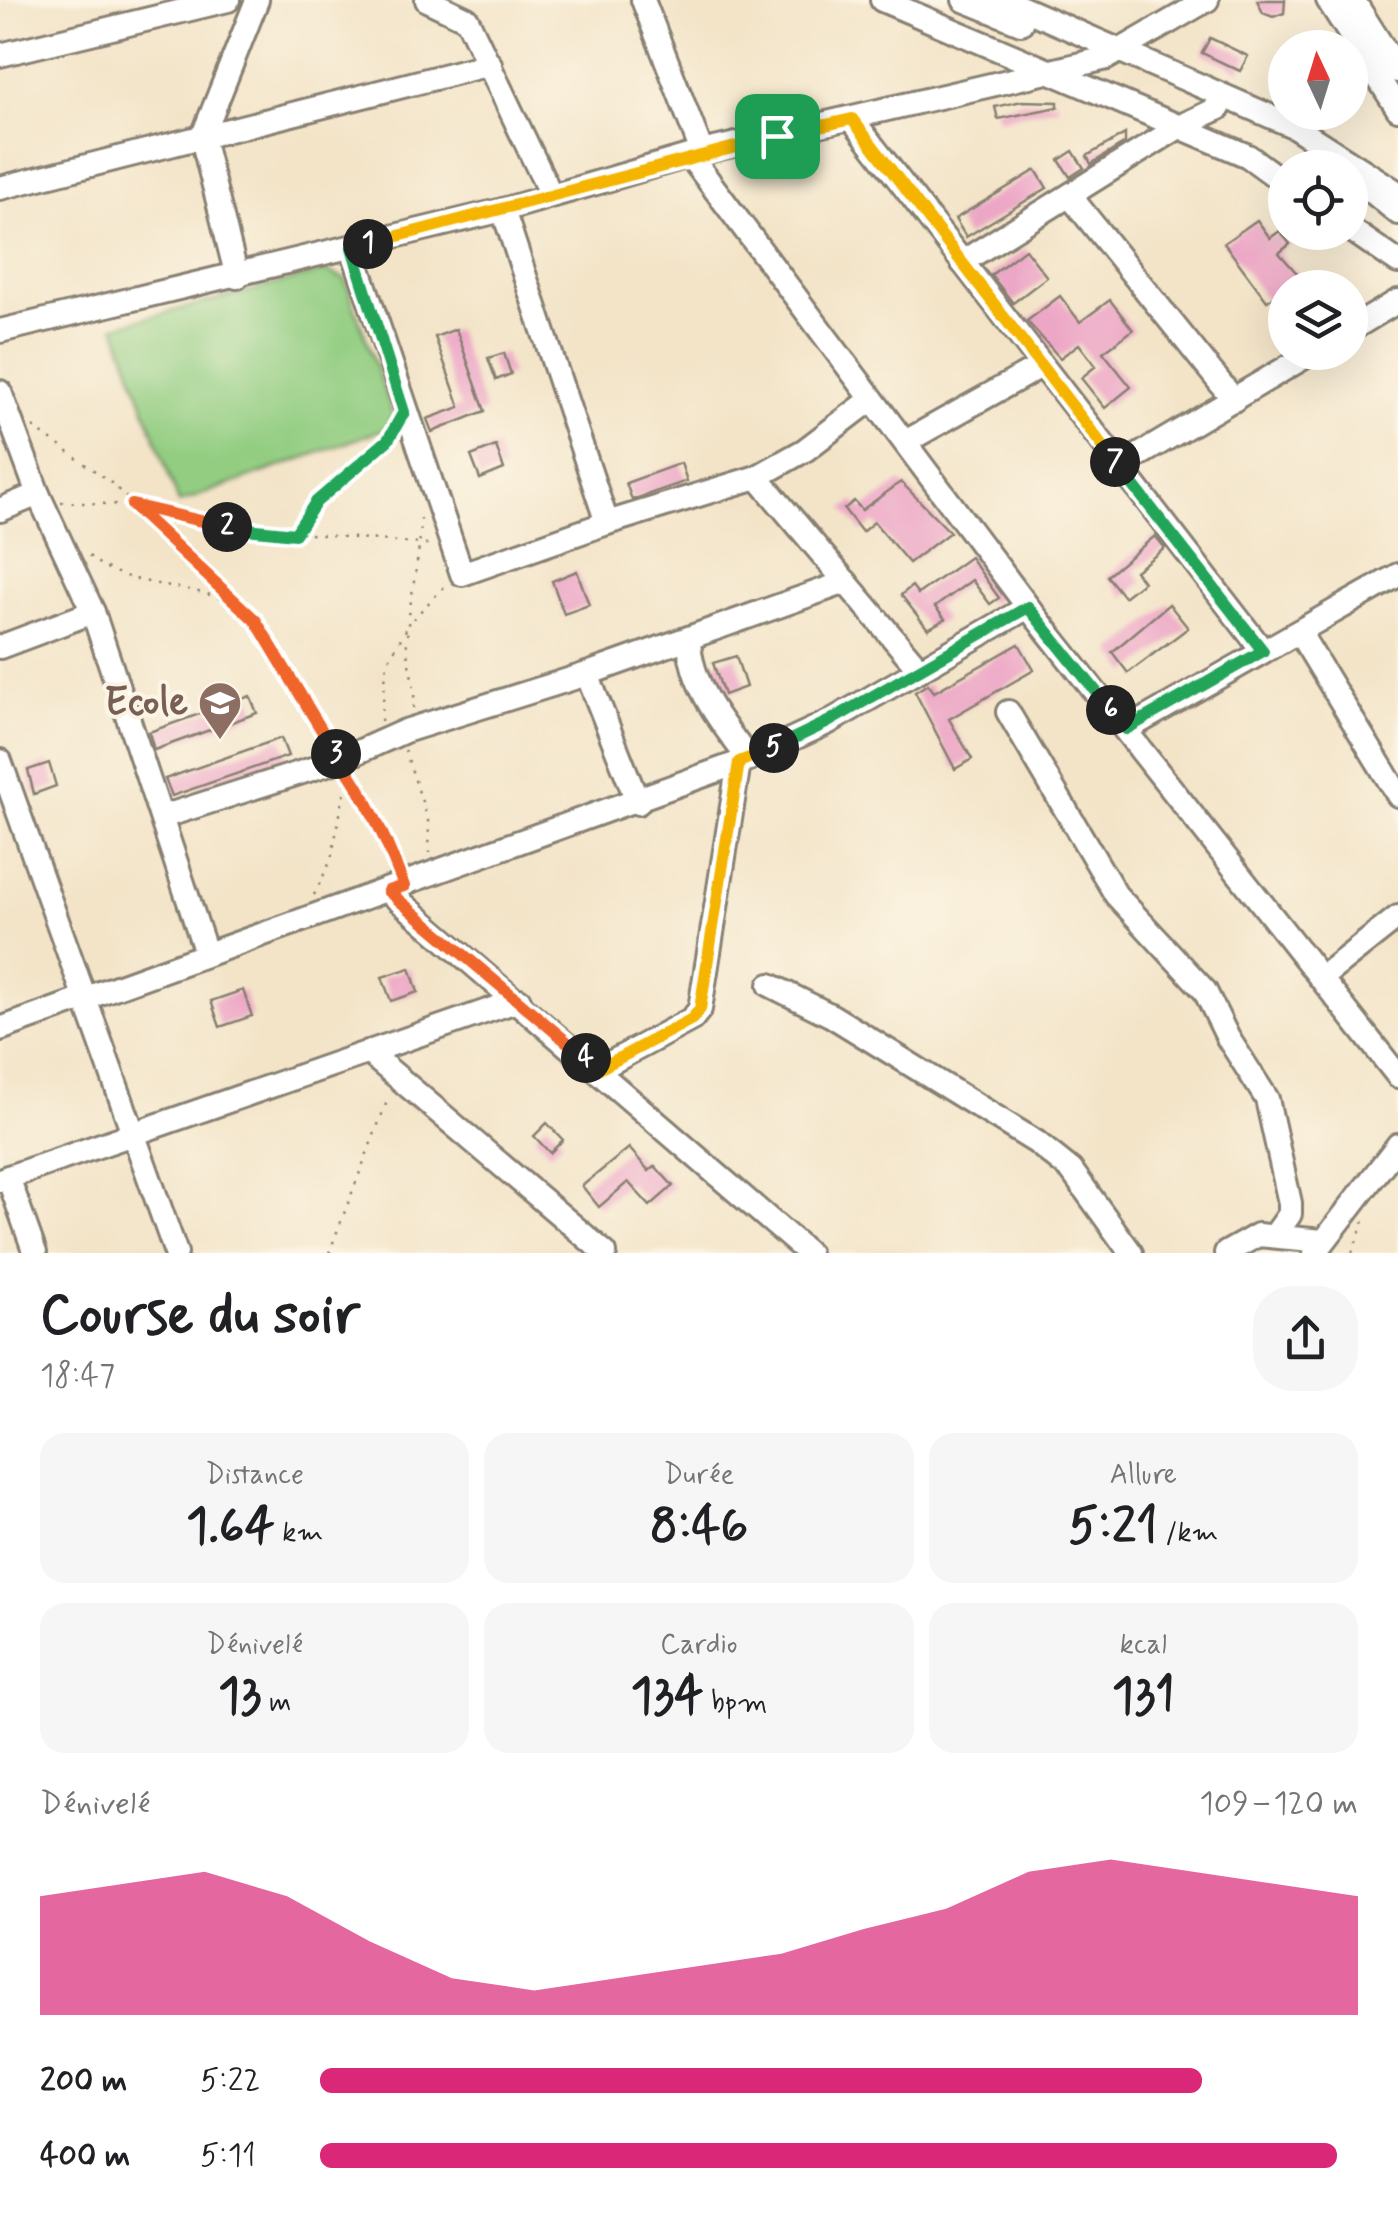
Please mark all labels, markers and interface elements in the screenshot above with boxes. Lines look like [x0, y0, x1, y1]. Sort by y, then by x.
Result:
north arrow [1268, 30, 1368, 130]
map controls [1268, 30, 1368, 370]
pin [735, 94, 820, 179]
icon: arrive [750, 109, 805, 164]
button: locate [1268, 150, 1368, 250]
pin: 1 [343, 219, 393, 269]
text: 1 [362, 225, 374, 262]
button: layers [1268, 270, 1368, 370]
pin: 7 [1090, 437, 1140, 487]
text: 7 [1107, 443, 1124, 480]
pin: 2 [202, 502, 252, 552]
text: 2 [220, 508, 234, 545]
place label: Ecole [105, 677, 188, 729]
school or university icon: Ecole [197, 680, 243, 741]
pin: 6 [1086, 685, 1136, 735]
text: 6 [1104, 691, 1118, 728]
pin: 5 [749, 723, 799, 773]
pin: 3 [311, 729, 361, 779]
text: 5 [766, 729, 782, 766]
text: 3 [330, 735, 342, 772]
pin: 4 [561, 1033, 611, 1083]
text: 4 [578, 1039, 594, 1076]
text: Course du soir [40, 1281, 360, 1353]
button: share [1253, 1286, 1358, 1391]
text: 18:47 [40, 1355, 115, 1397]
text: Distance [205, 1457, 304, 1494]
text: Durée [664, 1457, 734, 1494]
text: Allure [1110, 1457, 1177, 1494]
text: 1.64 [186, 1494, 275, 1560]
text: 8:46 [650, 1494, 748, 1560]
text: 5:21 [1068, 1494, 1158, 1560]
text: km [275, 1515, 323, 1552]
text: /km [1158, 1515, 1218, 1552]
text: Dénivelé [206, 1627, 303, 1664]
text: Cardio [660, 1627, 738, 1664]
text: kcal [1120, 1627, 1167, 1664]
text: 13 [218, 1664, 261, 1730]
text: 134 [631, 1664, 703, 1730]
text: 131 [1112, 1664, 1175, 1730]
text: m [261, 1685, 291, 1722]
text: bpm [703, 1685, 767, 1722]
text: Dénivelé [40, 1783, 150, 1825]
text: 109–120 m [1199, 1783, 1358, 1825]
text: 200 m [40, 2060, 127, 2102]
text: 5:22 [200, 2060, 260, 2102]
text: 400 m [40, 2135, 130, 2177]
text: 5:11 [200, 2135, 256, 2177]

